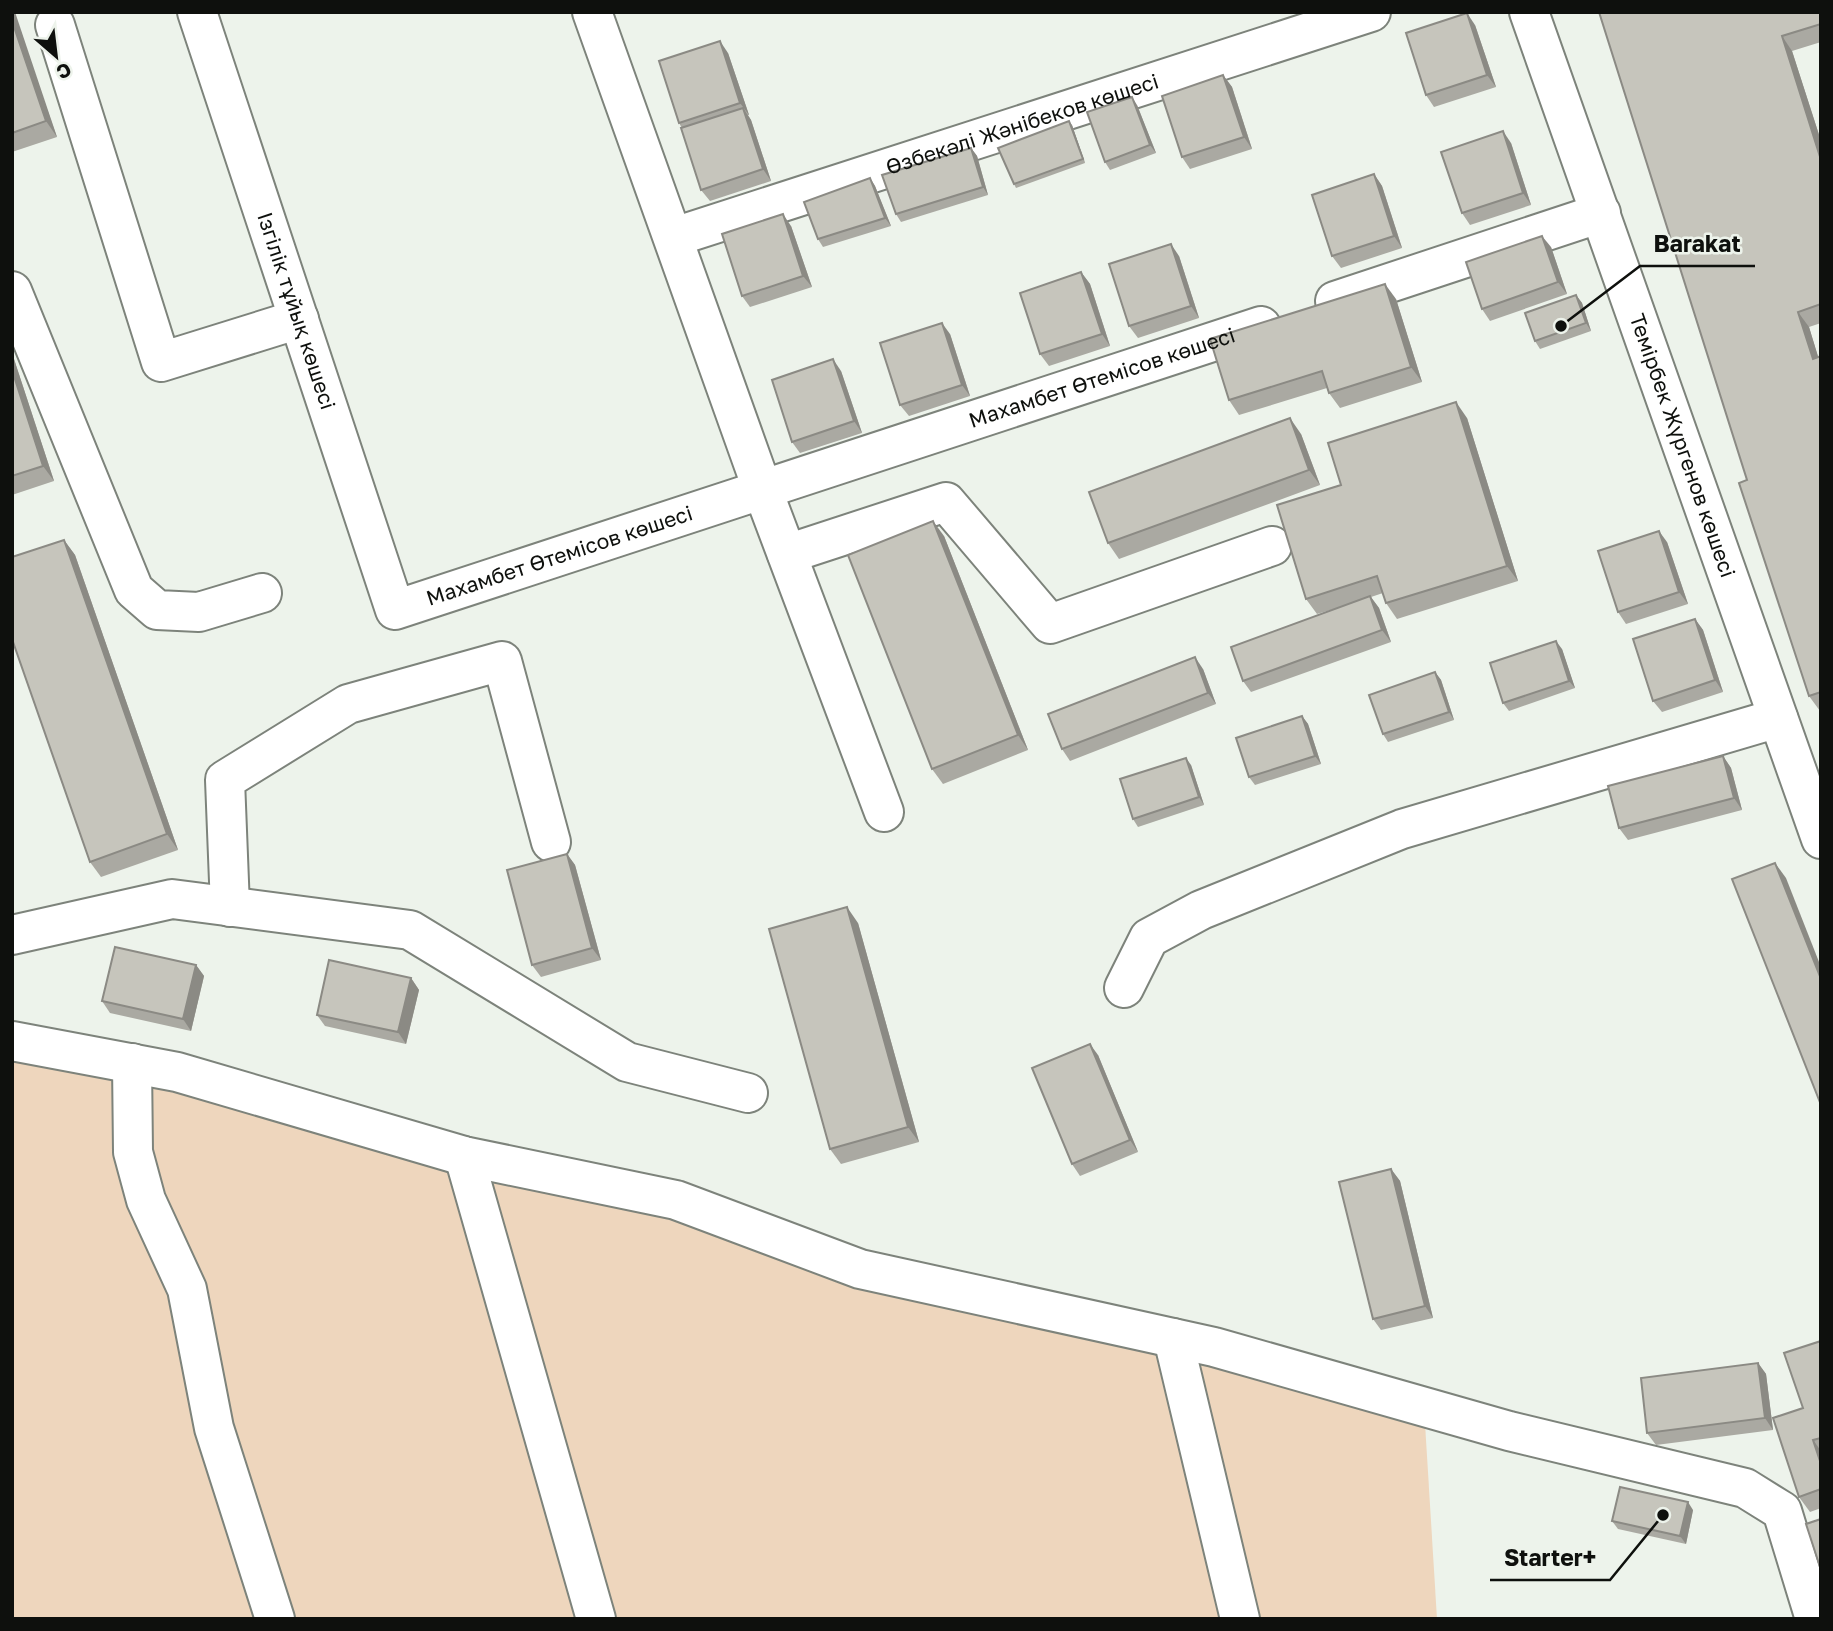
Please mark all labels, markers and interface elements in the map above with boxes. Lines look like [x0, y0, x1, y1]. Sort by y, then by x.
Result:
north arrow [21, 21, 91, 91]
text: С [53, 58, 76, 85]
street label: Өзбекәлі Жәнібеков көшесі [882, 67, 1162, 180]
street label: Ізгілік тұйық көшесі [252, 209, 342, 413]
callout: Barakat [1640, 222, 1755, 266]
text: Barakat [1653, 229, 1741, 257]
street label: Темірбек Жүргенов көшесі [1625, 310, 1742, 581]
street label: Махамбет Өтемісов көшесі [965, 321, 1238, 433]
street label: Махамбет Өтемісов көшесі [423, 499, 696, 611]
callout: Starter+ [1490, 1536, 1610, 1580]
text: Starter+ [1504, 1543, 1596, 1571]

